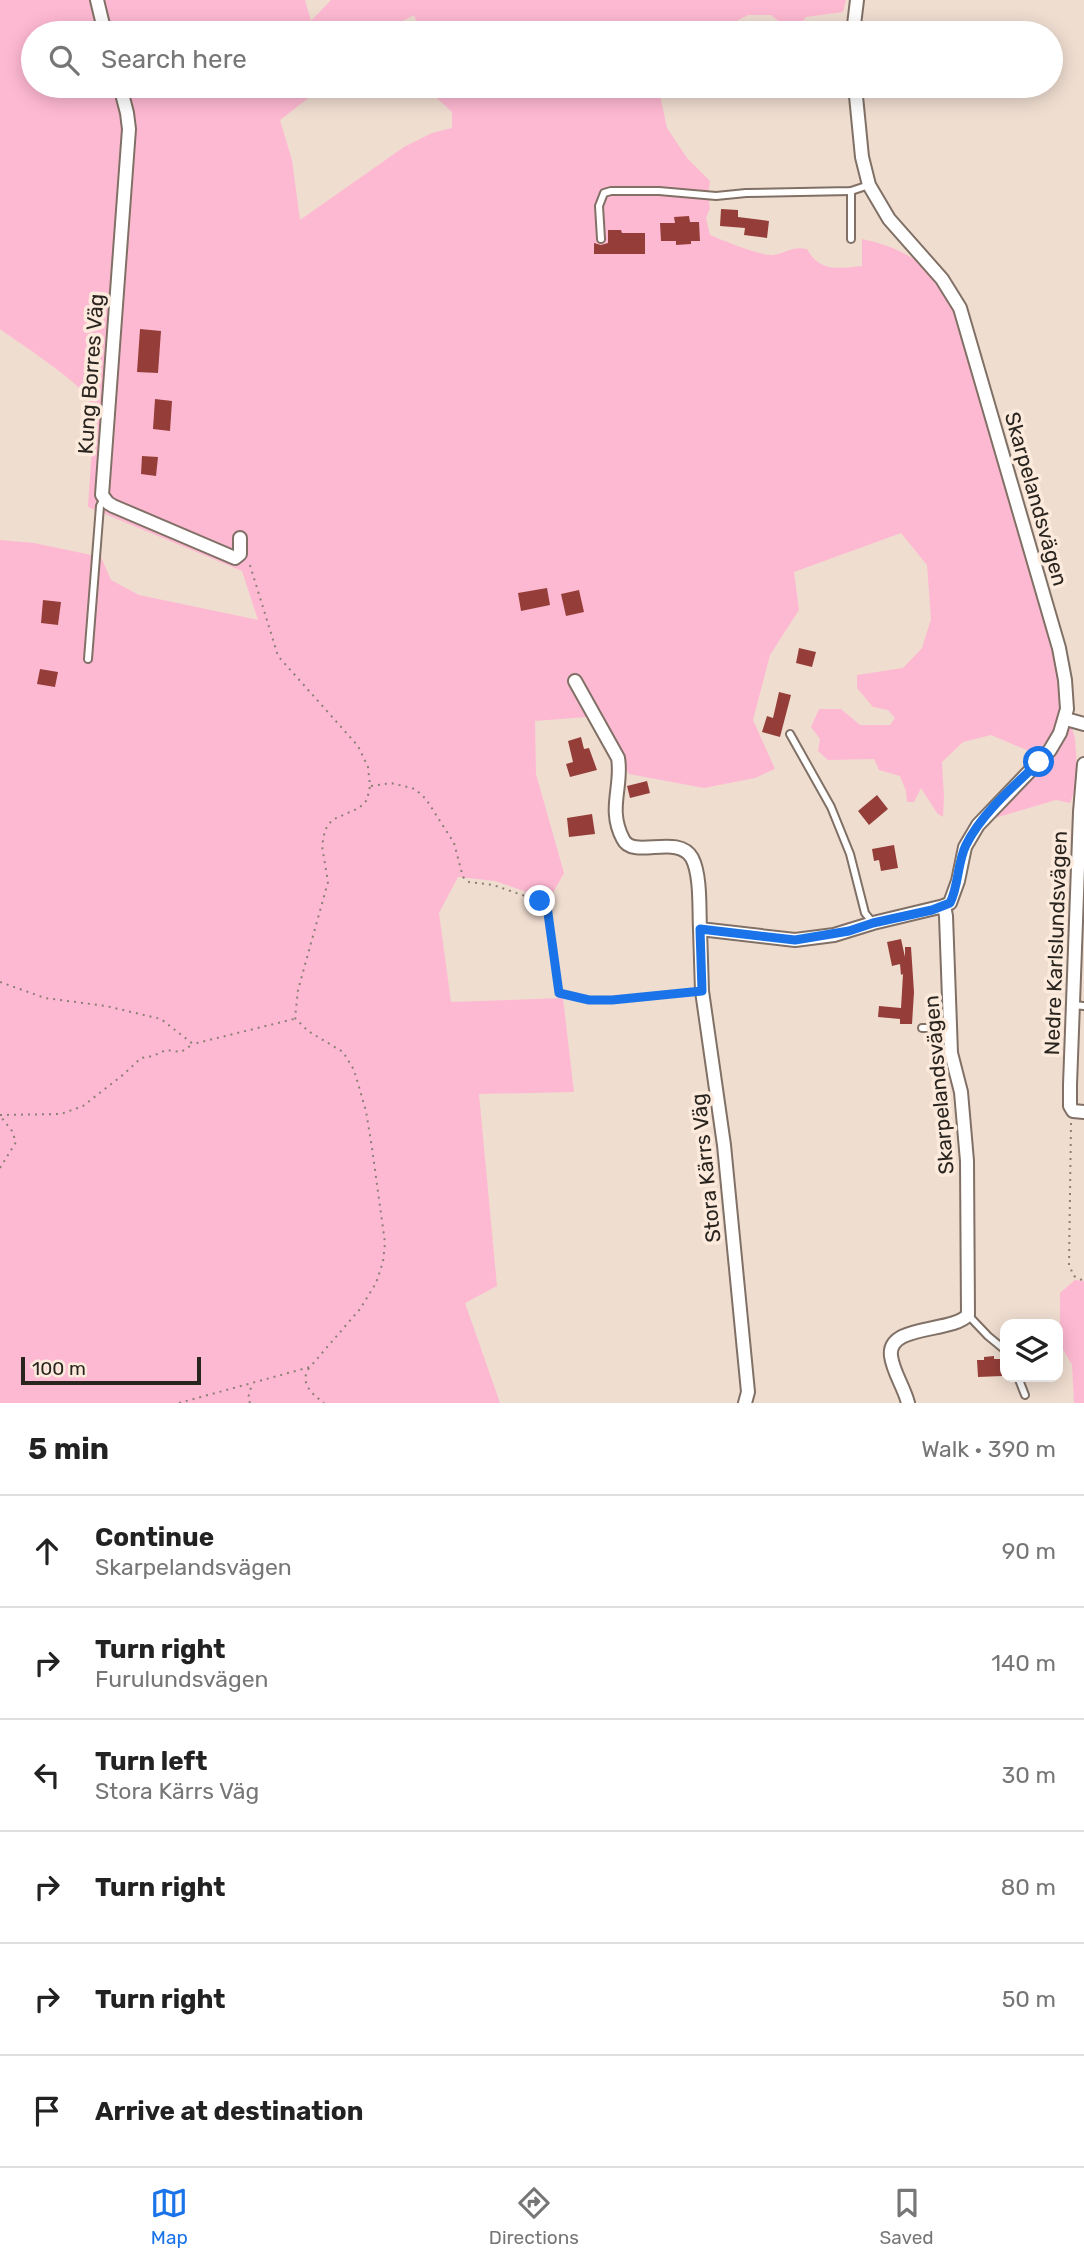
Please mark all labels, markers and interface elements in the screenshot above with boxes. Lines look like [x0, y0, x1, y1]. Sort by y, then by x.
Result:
search box [21, 21, 1063, 98]
icon: search [45, 41, 83, 79]
text: Search here [101, 44, 247, 75]
street label: Kung Borres Väg [72, 293, 109, 455]
street label: Skarpelandsvägen [1000, 409, 1073, 589]
route start [1023, 746, 1054, 777]
street label: Nedre Karlslundsvägen [1039, 830, 1072, 1056]
route end [524, 885, 555, 916]
street label: Skarpelandsvägen [918, 994, 959, 1176]
street label: Stora Kärrs Väg [685, 1092, 726, 1244]
map controls [1000, 1319, 1063, 1382]
button: layers [1000, 1319, 1063, 1382]
scale bar [21, 1354, 201, 1386]
text: 100 m [32, 1357, 86, 1380]
text: 5 min [28, 1431, 109, 1467]
text: Walk · 390 m [921, 1435, 1056, 1463]
text: Continue [95, 1522, 214, 1553]
icon: ahead [28, 1532, 66, 1570]
text: 90 m [1002, 1537, 1056, 1565]
text: Skarpelandsvägen [95, 1553, 292, 1581]
text: Turn right [95, 1634, 225, 1665]
icon: right [28, 1644, 66, 1682]
text: 140 m [991, 1649, 1056, 1677]
text: Furulundsvägen [95, 1665, 269, 1693]
text: Turn left [95, 1746, 207, 1777]
icon: left [28, 1756, 66, 1794]
text: 30 m [1001, 1761, 1056, 1789]
text: Stora Kärrs Väg [95, 1777, 259, 1805]
icon: right [28, 1868, 66, 1906]
text: Turn right [95, 1872, 225, 1903]
text: 80 m [1001, 1873, 1056, 1901]
icon: right [28, 1980, 66, 2018]
text: Turn right [95, 1984, 225, 2015]
text: 50 m [1002, 1985, 1056, 2013]
icon: arrive [28, 2092, 66, 2130]
text: Arrive at destination [95, 2096, 363, 2127]
tab: Map [150, 2184, 188, 2249]
tab: Directions [489, 2184, 579, 2249]
tab: Saved [879, 2184, 934, 2249]

